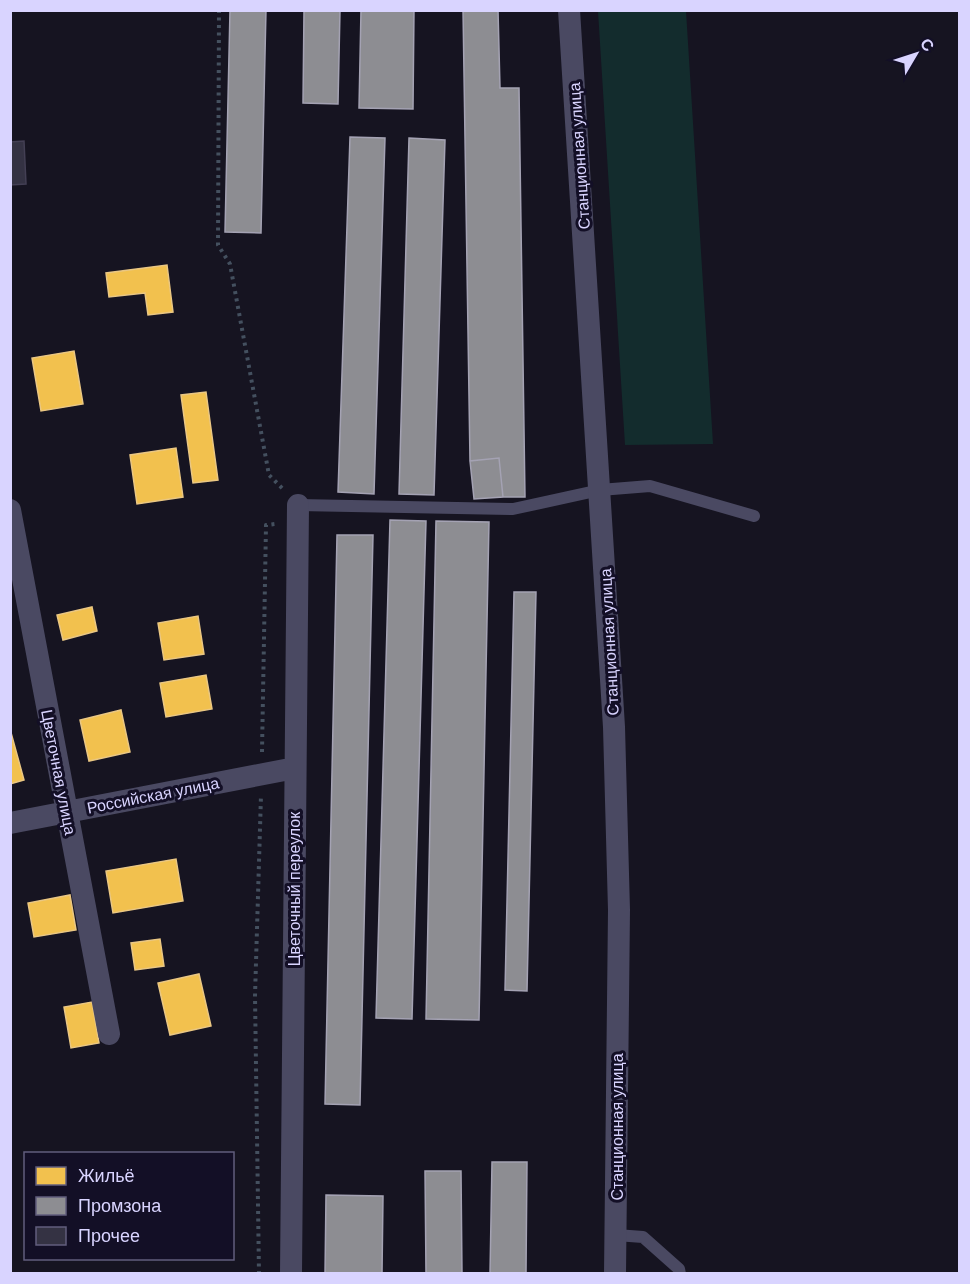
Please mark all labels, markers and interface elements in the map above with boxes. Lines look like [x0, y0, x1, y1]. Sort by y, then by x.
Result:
north arrow [886, 24, 946, 84]
text: С [917, 35, 938, 55]
street label: Станционная улица [566, 82, 593, 230]
street label: Станционная улица [597, 568, 622, 716]
street label: Цветочная улица [38, 708, 79, 836]
street label: Российская улица [86, 774, 221, 817]
street label: Цветочный переулок [286, 811, 303, 966]
street label: Станционная улица [609, 1053, 626, 1201]
legend [24, 1152, 234, 1260]
text: Жильё [78, 1166, 135, 1186]
text: Промзона [78, 1196, 162, 1216]
text: Прочее [78, 1226, 140, 1246]

